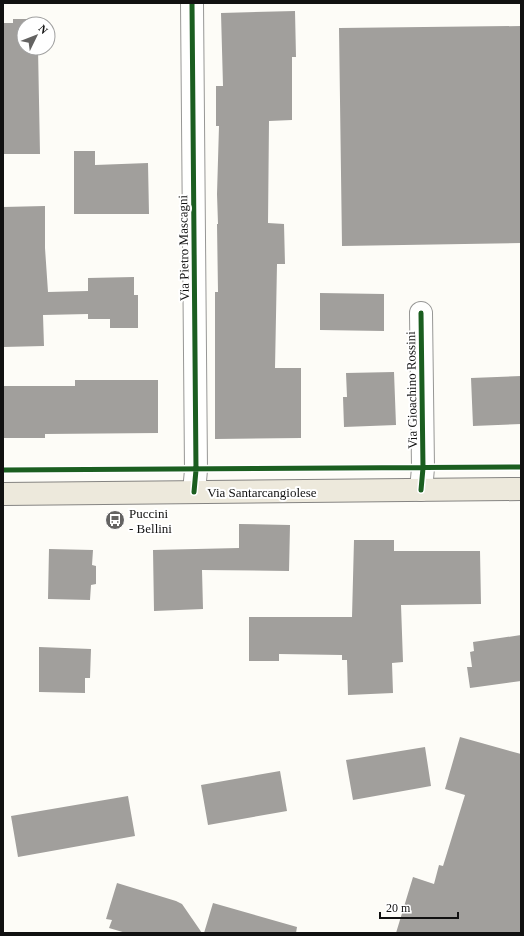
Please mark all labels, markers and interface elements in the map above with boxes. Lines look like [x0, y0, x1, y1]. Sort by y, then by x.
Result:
north arrow [16, 16, 56, 56]
text: N [36, 22, 50, 36]
street label: Via Pietro Mascagni [175, 194, 192, 301]
street label: Via Gioachino Rossini [403, 331, 420, 449]
street label: Via Santarcangiolese [207, 485, 317, 500]
place label: Puccini - Bellini [129, 506, 172, 536]
bus stop icon: Puccini - Bellini [104, 509, 126, 531]
scale bar [380, 894, 458, 920]
text: 20 m [386, 901, 411, 915]

